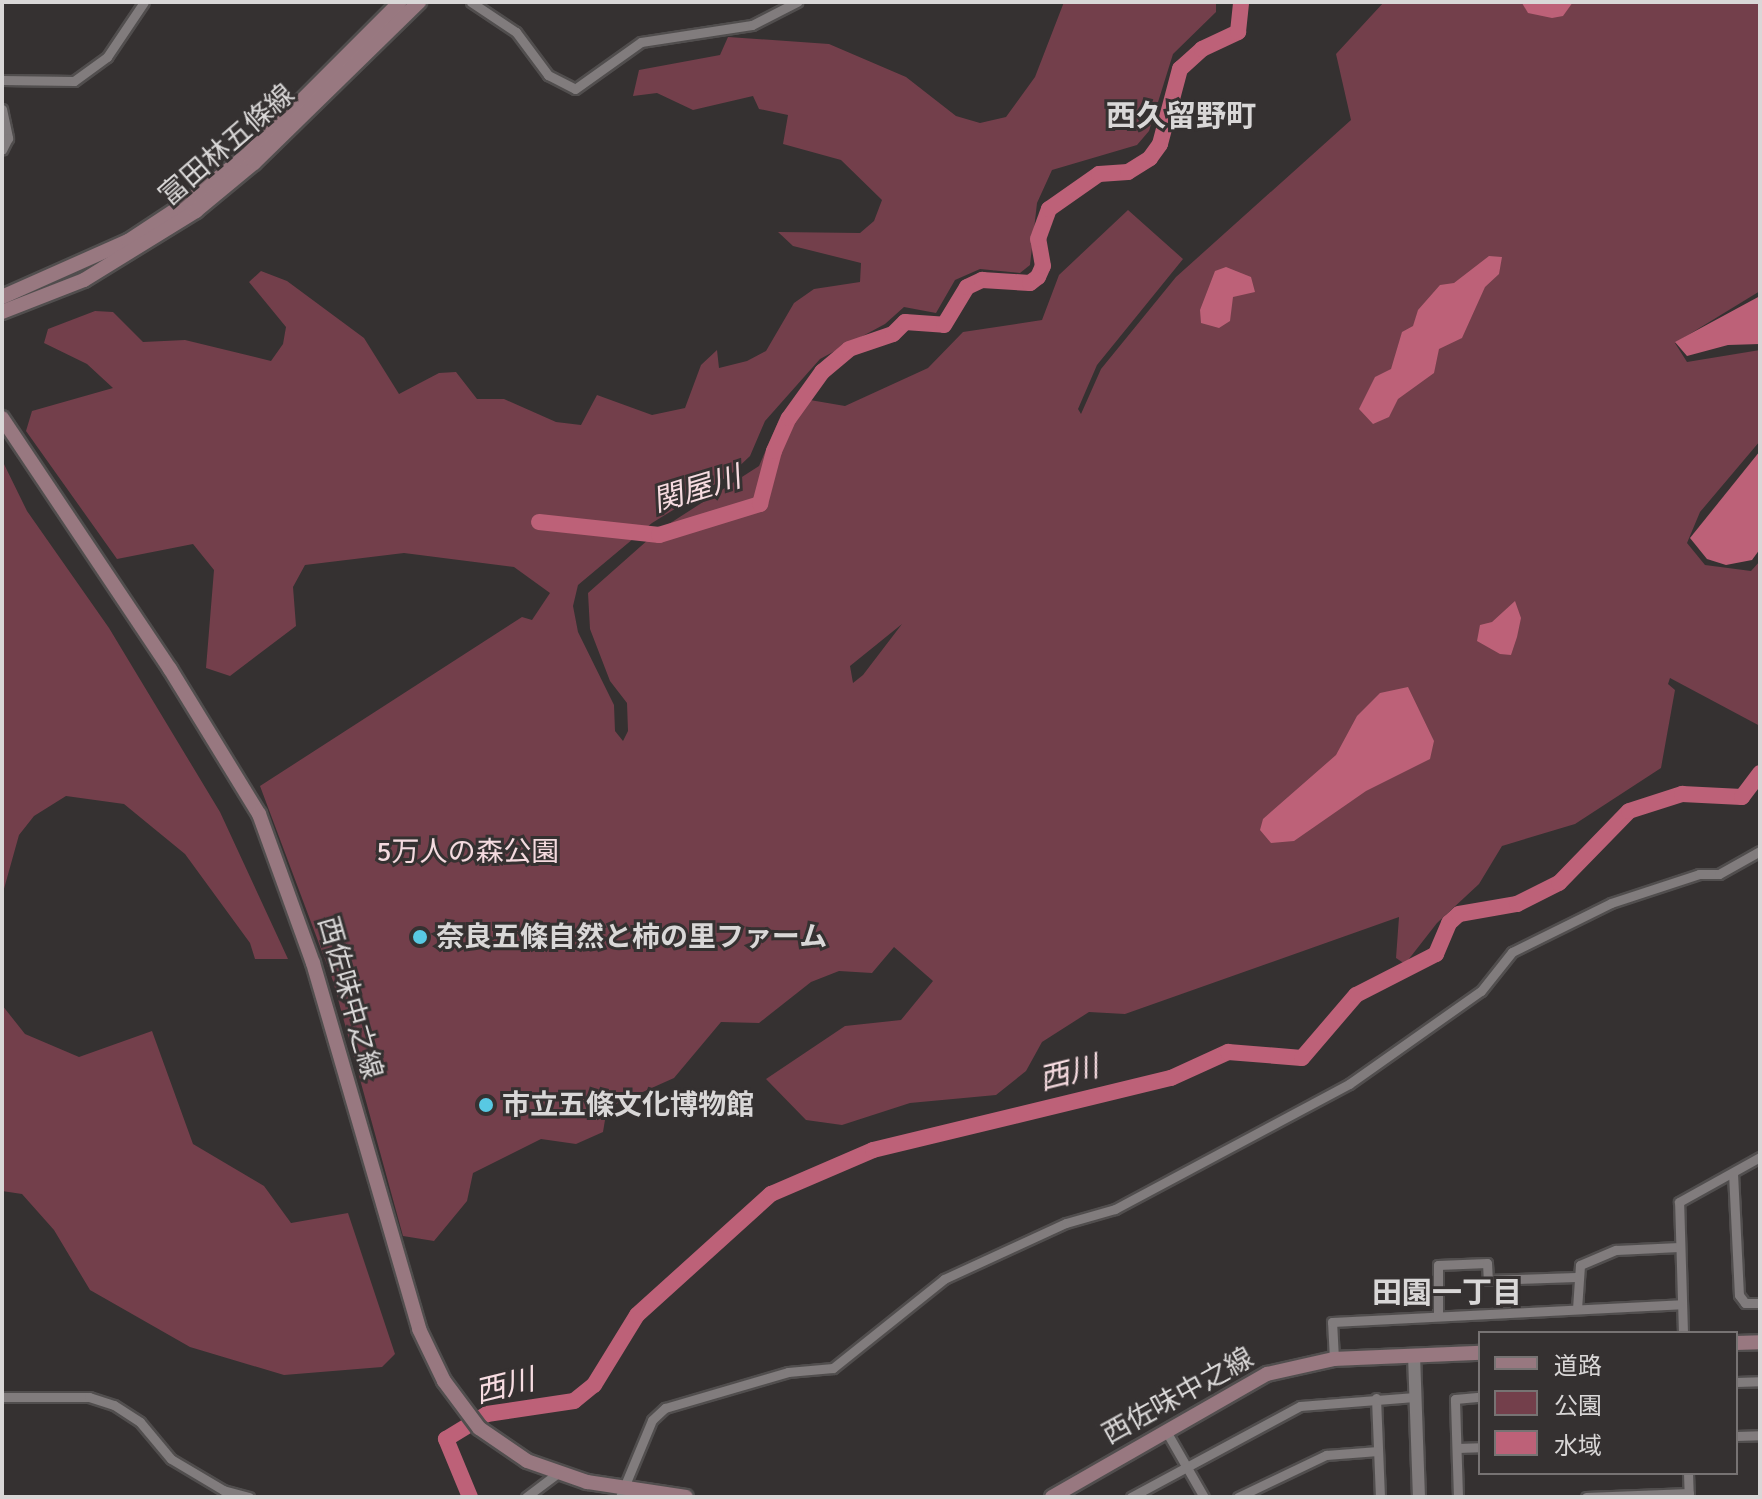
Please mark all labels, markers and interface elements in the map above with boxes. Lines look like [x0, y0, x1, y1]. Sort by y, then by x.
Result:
street label: 富田林五條線 [153, 77, 301, 213]
district label: 西久留野町 [1106, 99, 1256, 135]
water label: 関屋川 [649, 460, 745, 520]
park label: 5万人の森公園 [376, 835, 560, 869]
street label: 西佐味中之線 [311, 913, 389, 1083]
place label: 奈良五條自然と柿の里ファーム [436, 920, 828, 954]
marker: 奈良五條自然と柿の里ファーム [411, 928, 429, 946]
water label: 西川 [1036, 1049, 1102, 1099]
place label: 市立五條文化博物館 [502, 1088, 754, 1122]
marker: 市立五條文化博物館 [477, 1096, 495, 1114]
district label: 田園一丁目 [1372, 1276, 1522, 1312]
legend [1478, 1331, 1738, 1475]
street label: 西佐味中之線 [1096, 1341, 1260, 1451]
text: 道路 [1554, 1351, 1602, 1381]
water label: 西川 [472, 1362, 538, 1412]
text: 公園 [1554, 1391, 1602, 1421]
text: 水域 [1554, 1431, 1602, 1461]

